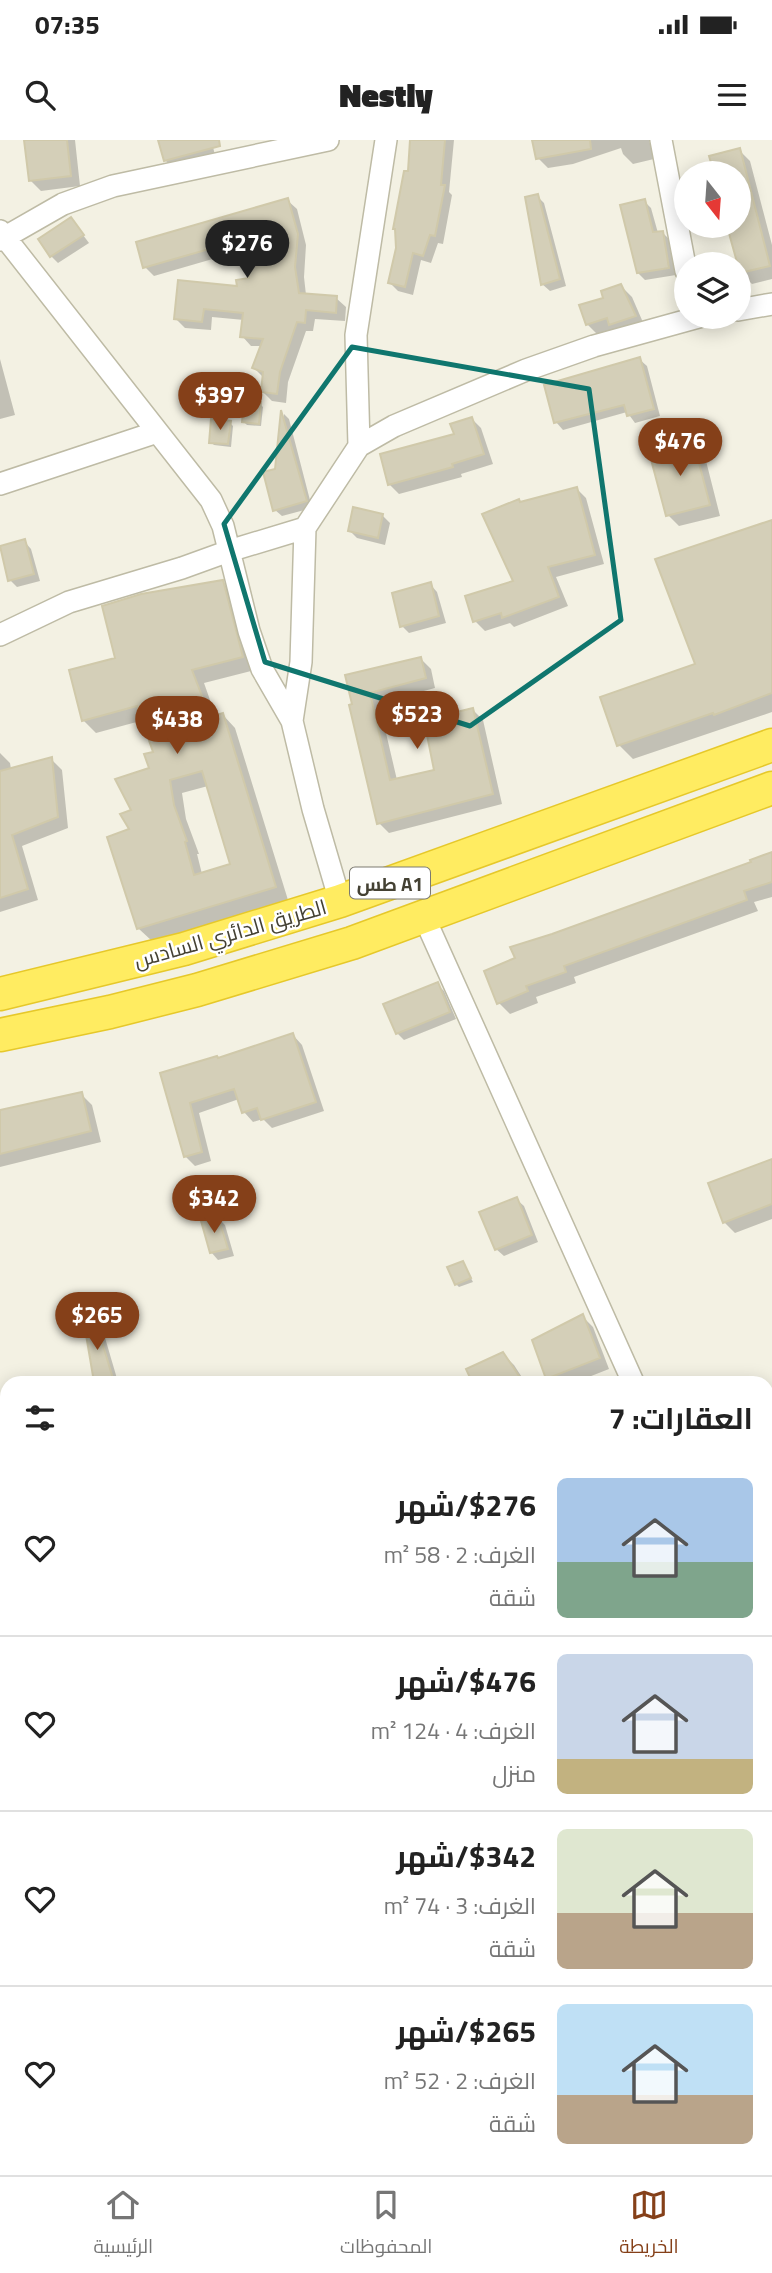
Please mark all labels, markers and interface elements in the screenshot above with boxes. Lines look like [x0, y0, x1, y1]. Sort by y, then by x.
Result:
text: 07:35 [35, 5, 100, 44]
text: Nestly [339, 71, 433, 119]
icon: search [21, 76, 59, 114]
icon: menu [713, 76, 751, 114]
north arrow [674, 161, 751, 238]
map controls [674, 161, 751, 329]
pin: $276 [206, 220, 288, 280]
text: $276 [221, 225, 273, 260]
button: layers [674, 252, 751, 329]
pin: $397 [179, 372, 261, 432]
text: $397 [194, 377, 246, 412]
pin: $476 [639, 418, 721, 478]
text: $476 [654, 423, 706, 458]
pin: $523 [376, 692, 458, 751]
pin: $438 [136, 696, 218, 756]
text: $523 [391, 696, 443, 731]
text: $438 [151, 701, 203, 736]
road number: طس A1 [350, 868, 430, 898]
street label: الطريق الدائري السادس [130, 890, 330, 977]
pin: $342 [173, 1176, 255, 1235]
text: $342 [188, 1180, 240, 1215]
pin: $265 [56, 1292, 138, 1352]
text: $265 [71, 1297, 123, 1332]
text: العقارات: 7 [609, 1395, 753, 1441]
icon: filters [21, 1399, 59, 1437]
text: $276/شهر [396, 1482, 536, 1528]
icon: home [613, 1506, 697, 1590]
icon: heart [21, 1529, 59, 1567]
text: الغرف: 2 · 58 m² [384, 1537, 536, 1572]
text: شقة [489, 1580, 536, 1615]
text: $476/شهر [396, 1658, 536, 1704]
icon: home [613, 1682, 697, 1766]
icon: heart [21, 1705, 59, 1743]
text: الغرف: 4 · 124 m² [371, 1713, 536, 1748]
text: منزل [492, 1756, 536, 1791]
text: $342/شهر [396, 1833, 536, 1879]
icon: home [613, 1857, 697, 1941]
icon: heart [21, 1880, 59, 1918]
text: الغرف: 3 · 74 m² [384, 1888, 536, 1923]
text: شقة [489, 1931, 536, 1966]
text: $265/شهر [396, 2008, 536, 2054]
icon: home [613, 2032, 697, 2116]
icon: heart [21, 2055, 59, 2093]
text: الغرف: 2 · 52 m² [384, 2063, 536, 2098]
text: شقة [489, 2106, 536, 2141]
tab: الرئيسية [93, 2186, 153, 2264]
tab: المحفوظات [340, 2186, 432, 2264]
tab: الخريطة [619, 2186, 679, 2264]

